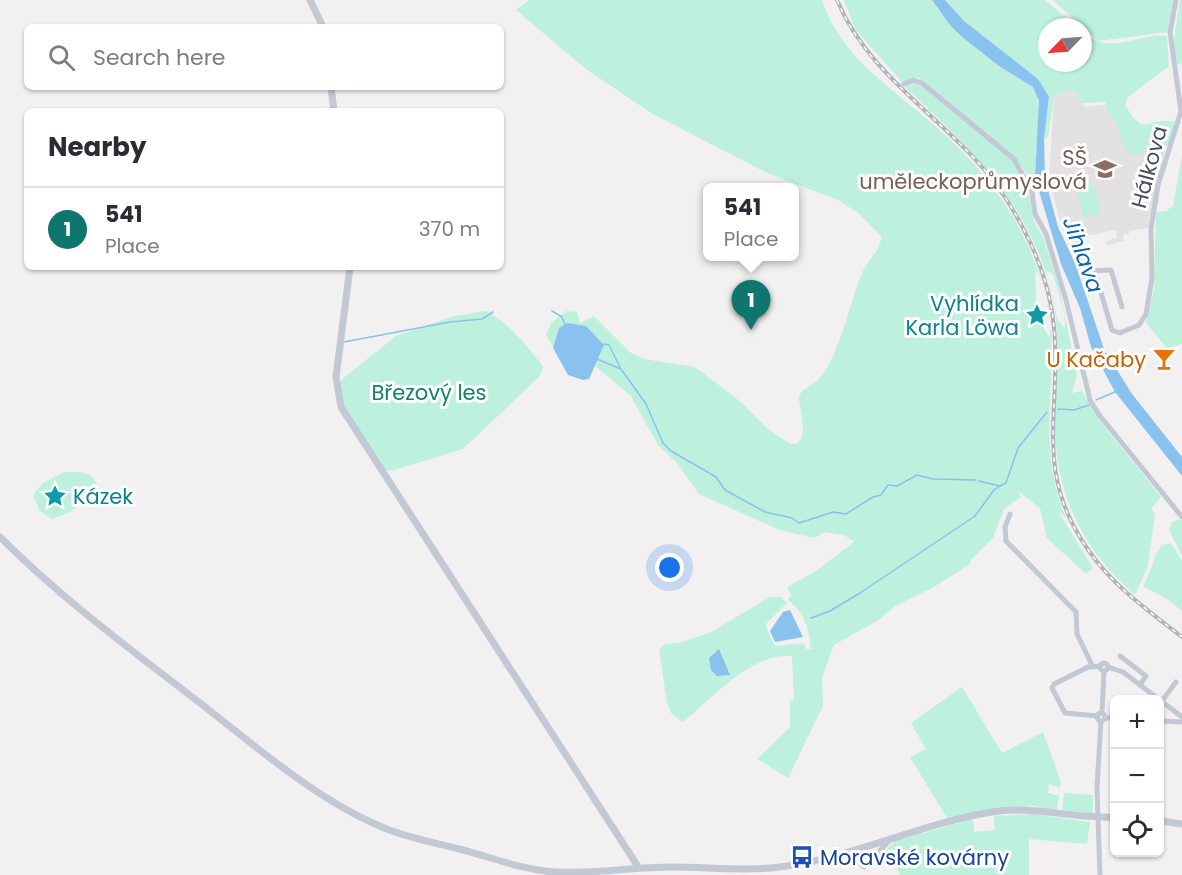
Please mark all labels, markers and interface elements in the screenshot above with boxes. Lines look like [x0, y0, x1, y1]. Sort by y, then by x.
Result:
north arrow [1038, 18, 1092, 72]
search box [24, 24, 504, 90]
icon: search [45, 41, 78, 74]
text: Search here [93, 42, 226, 73]
street label: Hálkova [1124, 123, 1174, 211]
text: Nearby [48, 129, 146, 165]
place label: SŠ uměleckoprůmyslová [859, 143, 1087, 196]
school or university icon: SŠ uměleckoprůmyslová [1092, 156, 1118, 182]
popup [703, 183, 799, 261]
text: 541 [724, 192, 761, 223]
text: 541 [105, 199, 142, 230]
water label: Jihlava [1055, 213, 1111, 297]
text: 1 [64, 215, 71, 243]
text: 370 m [419, 215, 480, 243]
text: Place [724, 225, 778, 253]
text: Place [105, 232, 160, 260]
pin: 1 [732, 280, 771, 330]
place label: Vyhlídka Karla Löwa [905, 289, 1019, 342]
place icon: Vyhlídka Karla Löwa [1024, 302, 1050, 328]
place label: U Kačaby [1046, 345, 1146, 374]
bar icon: U Kačaby [1151, 346, 1177, 372]
park label: Březový les [371, 378, 487, 407]
place label: Kázek [73, 482, 133, 511]
place icon: Kázek [42, 483, 68, 509]
your location [655, 553, 684, 582]
map controls [1110, 695, 1164, 857]
button: + [1110, 695, 1164, 749]
button: − [1110, 749, 1164, 803]
button: locate [1110, 803, 1164, 857]
place label: Moravské kovárny [820, 843, 1009, 872]
bus stop icon: Moravské kovárny [789, 844, 815, 870]

